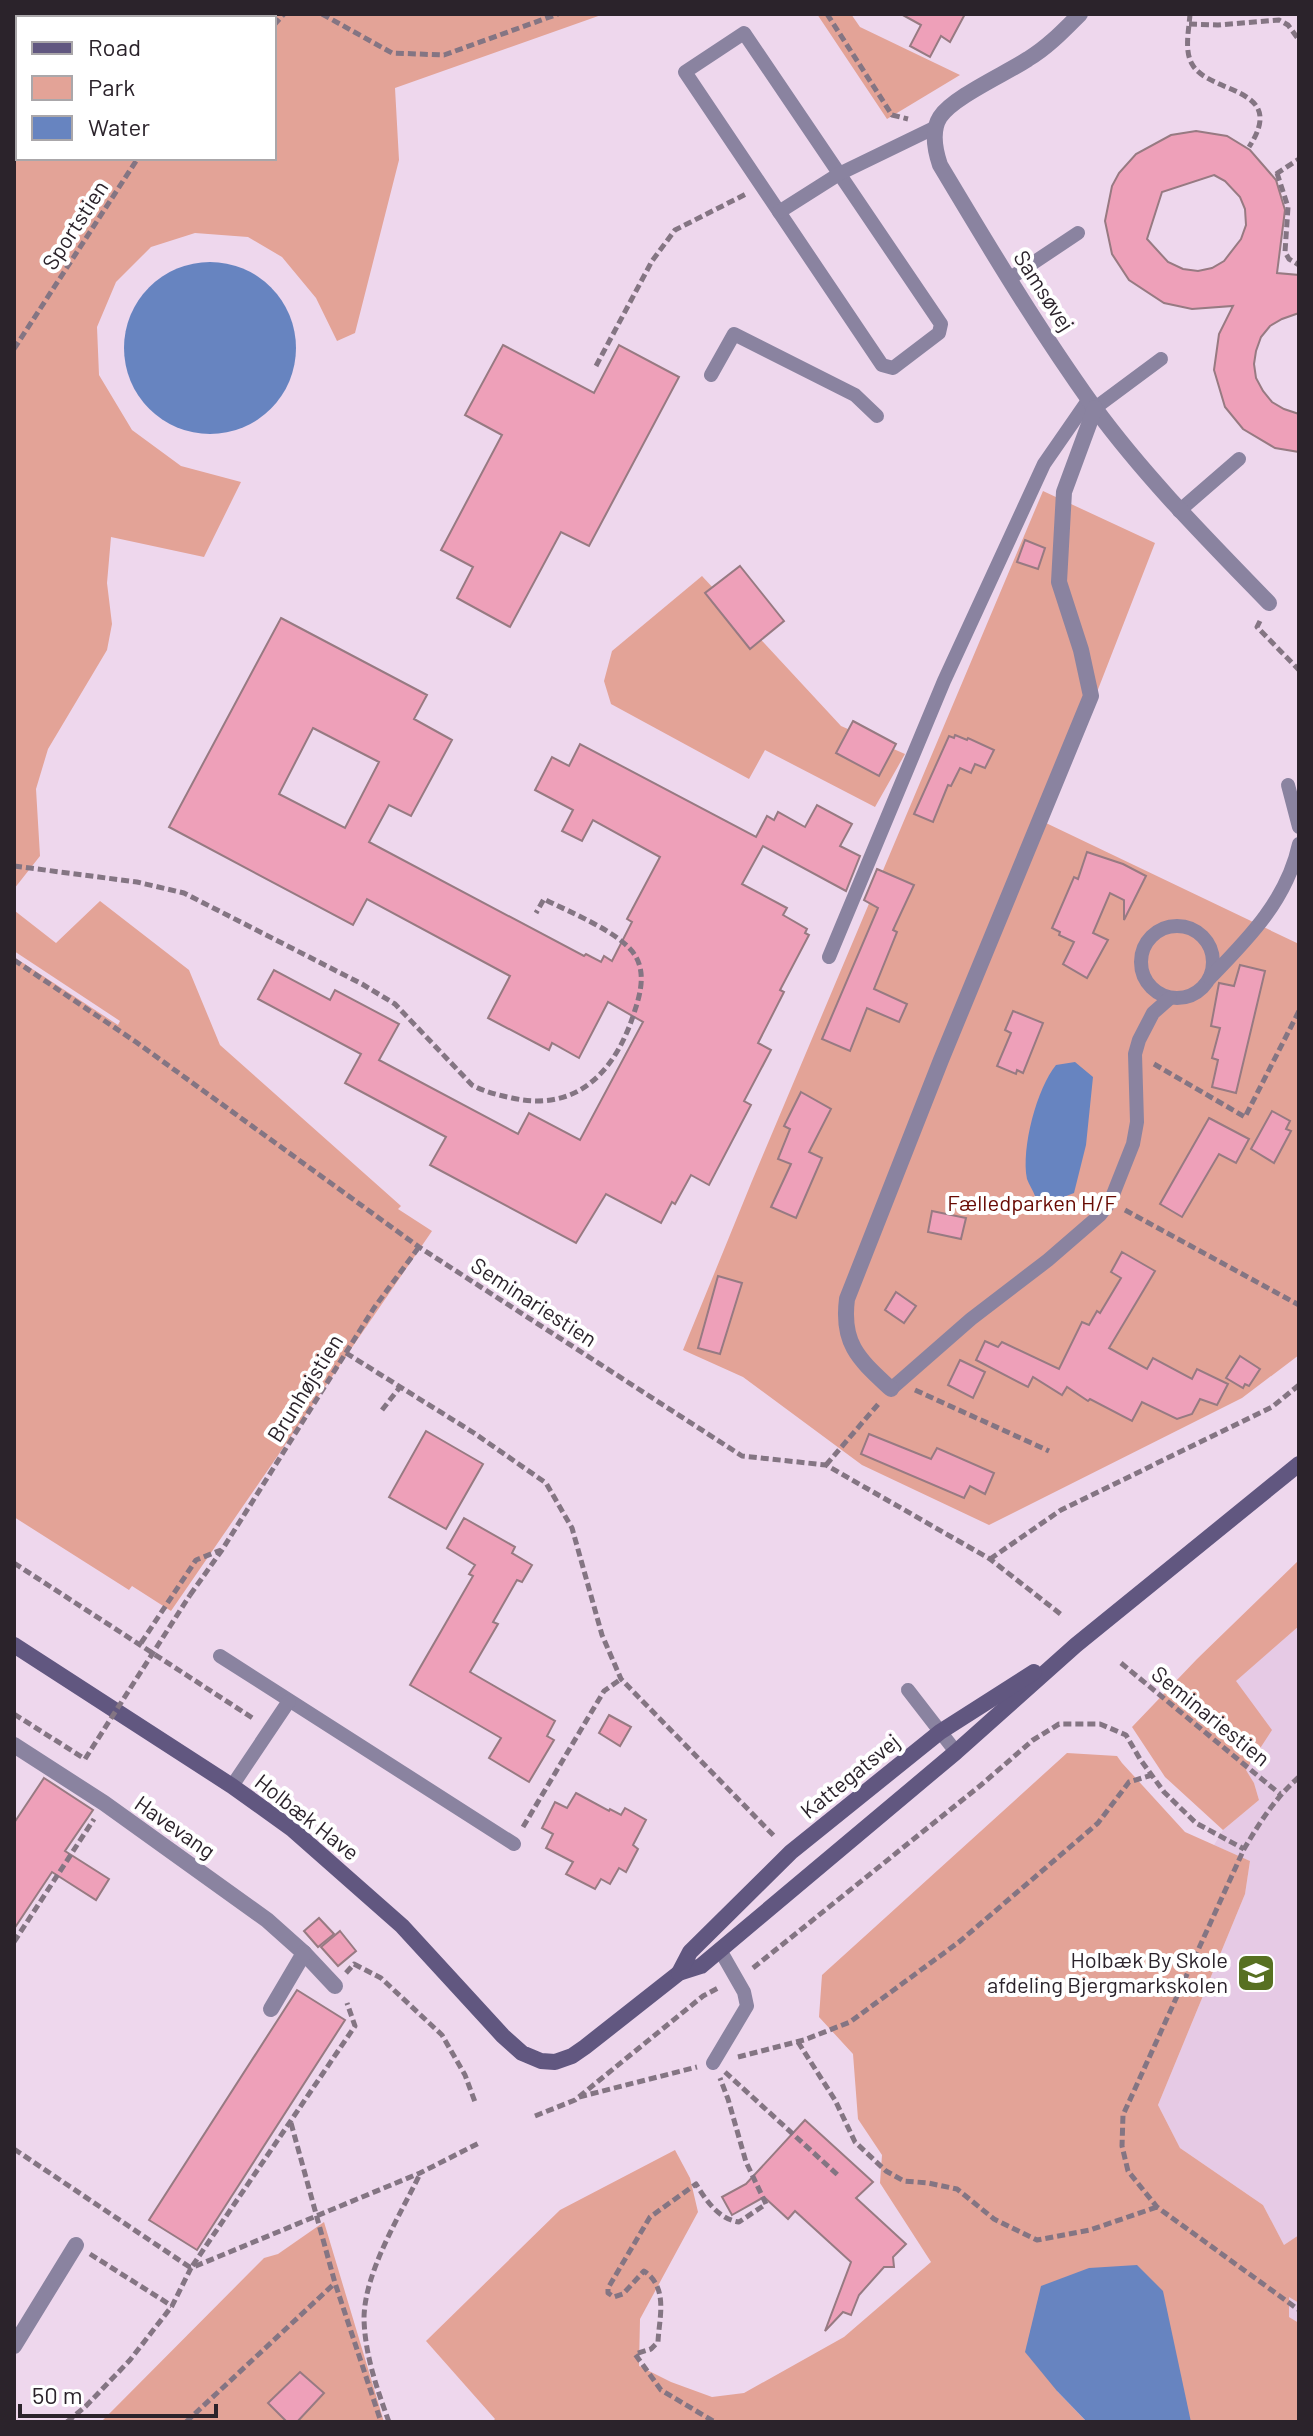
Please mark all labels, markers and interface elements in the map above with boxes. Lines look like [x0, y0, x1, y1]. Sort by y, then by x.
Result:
legend [16, 16, 276, 160]
text: Road [88, 32, 141, 61]
text: Park [88, 72, 135, 101]
text: Water [88, 112, 150, 141]
street label: Sportstien [36, 175, 113, 274]
street label: Samsøvej [1009, 245, 1081, 336]
park label: Fælledparken H/F [947, 1189, 1117, 1215]
street label: Seminariestien [467, 1251, 602, 1351]
street label: Brunhøjstien [261, 1329, 347, 1446]
street label: Seminariestien [1147, 1660, 1276, 1771]
street label: Kattegatsvej [795, 1727, 904, 1823]
street label: Holbæk Have [251, 1768, 365, 1865]
street label: Havevang [130, 1789, 221, 1863]
place label: Holbæk By Skole afdeling Bjergmarkskolen [987, 1946, 1228, 1997]
school or university icon: Holbæk By Skole afdeling Bjergmarkskolen [1235, 1952, 1277, 1994]
scale bar [20, 2368, 216, 2418]
text: 50 m [32, 2380, 83, 2409]

